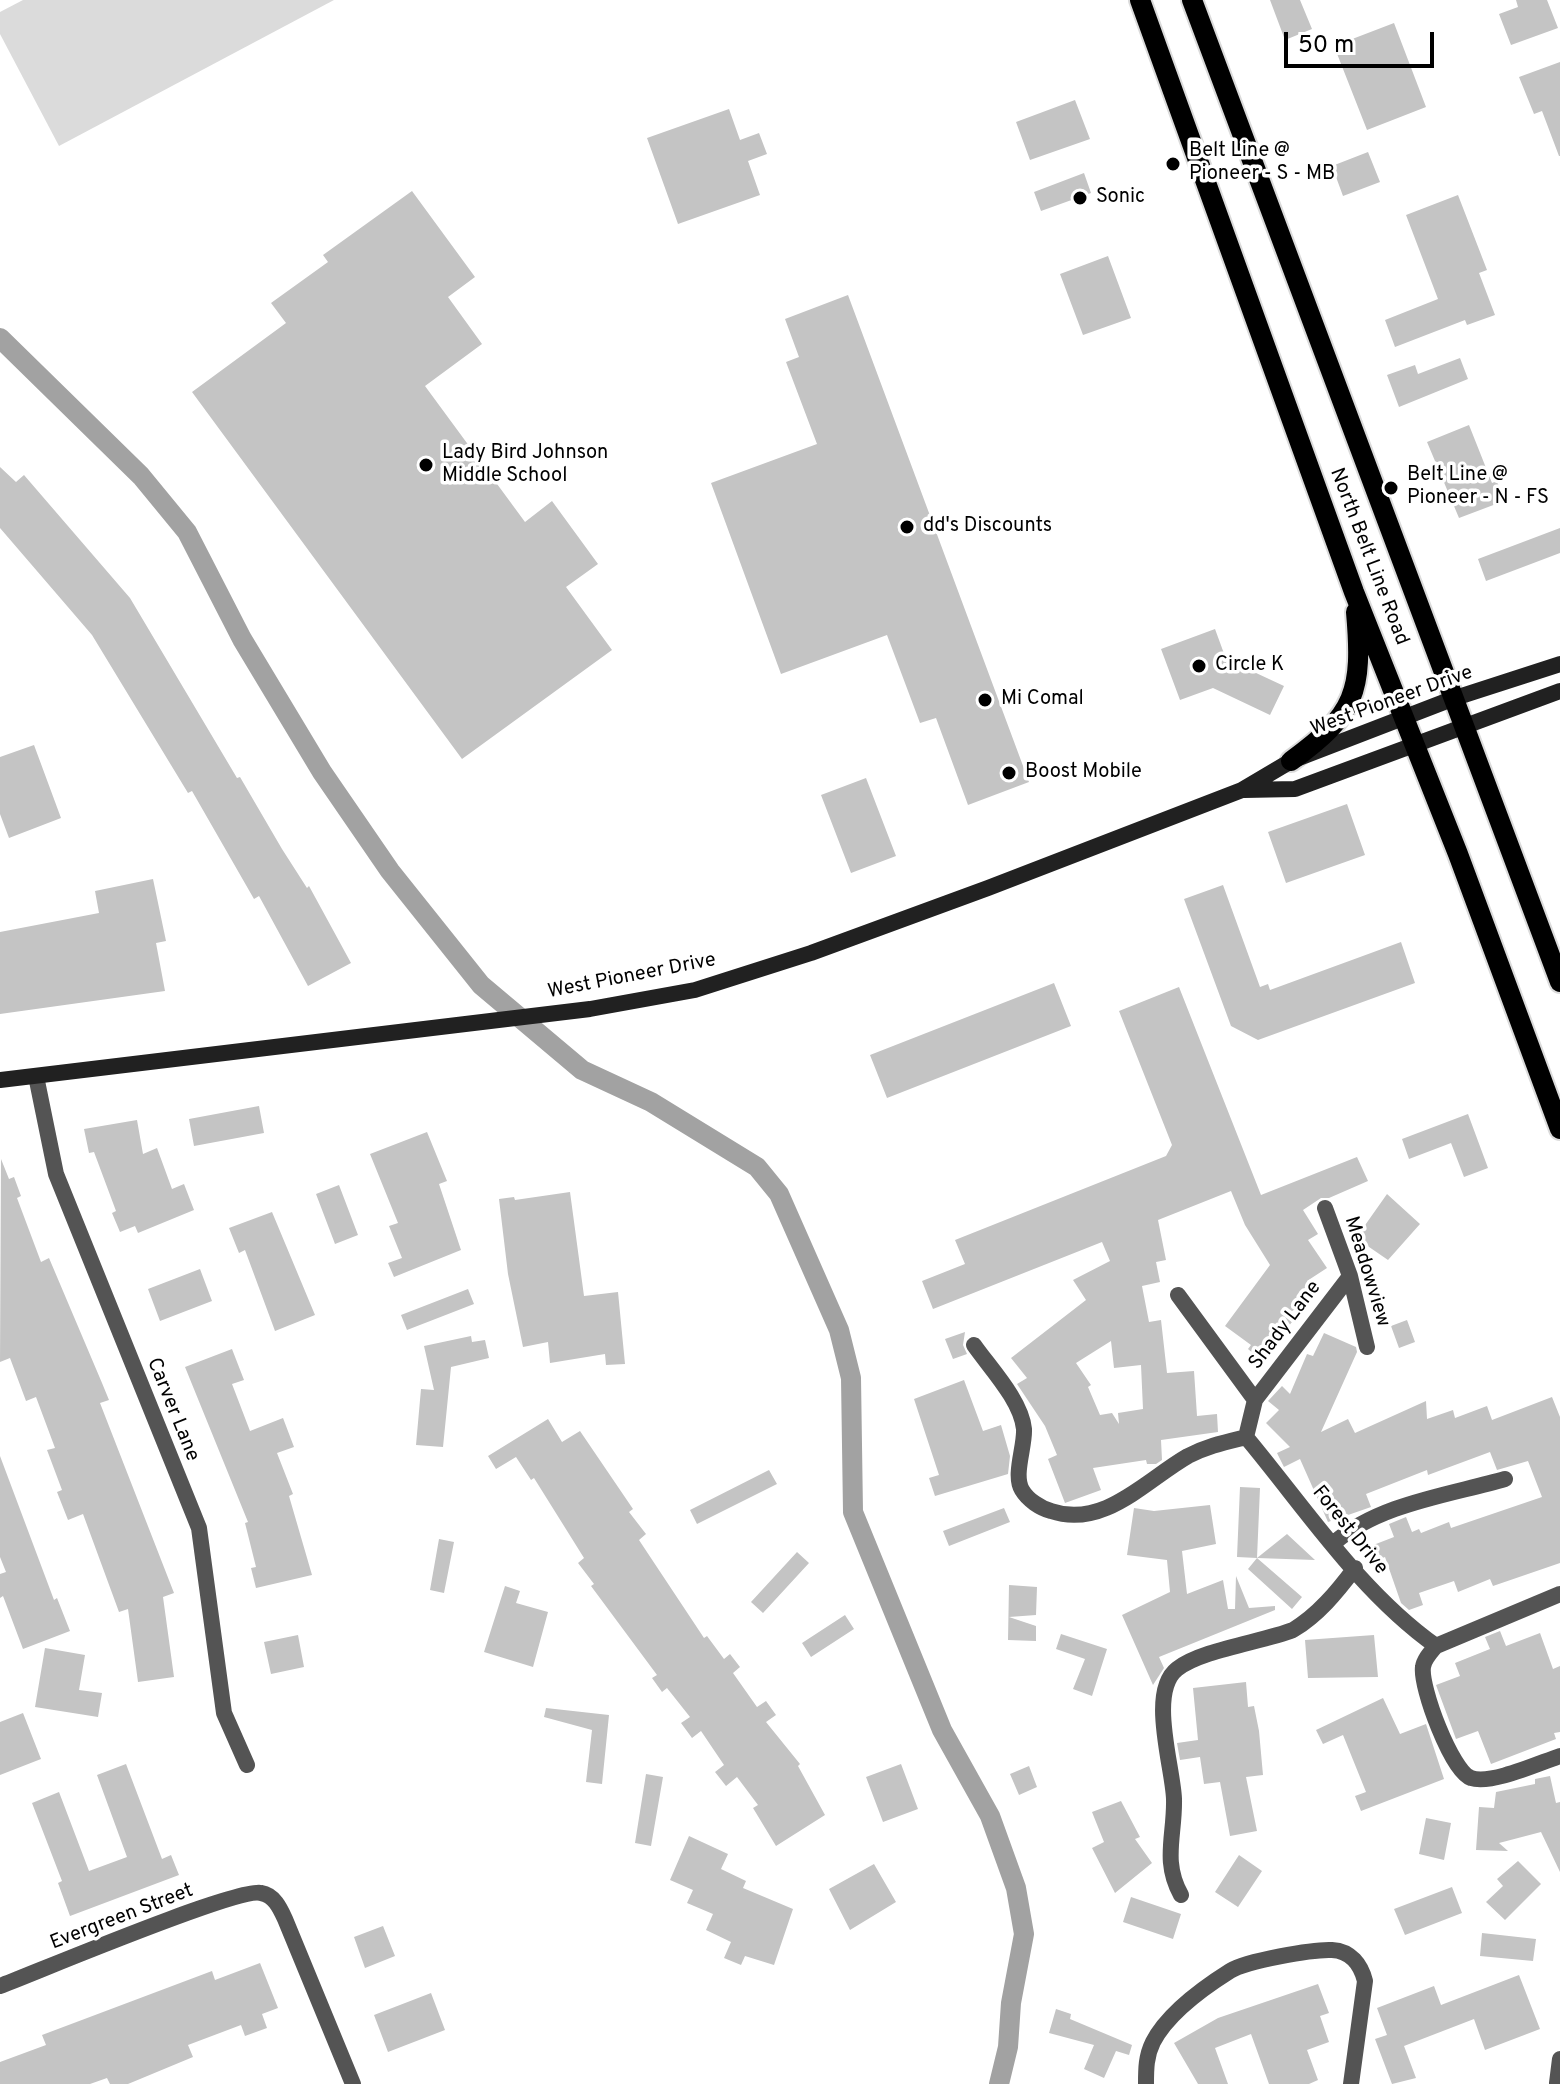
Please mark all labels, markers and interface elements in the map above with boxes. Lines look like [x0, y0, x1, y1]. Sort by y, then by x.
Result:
scale bar [1288, 16, 1438, 66]
text: 50 m [1298, 31, 1354, 61]
place label: Belt Line @ Pioneer - S - MB [1189, 140, 1335, 187]
marker: Belt Line @ Pioneer - S - MB [1164, 155, 1182, 173]
place label: Sonic [1096, 186, 1145, 210]
marker: Sonic [1071, 189, 1089, 207]
place label: Lady Bird Johnson Middle School [442, 442, 608, 489]
marker: Lady Bird Johnson Middle School [417, 456, 435, 474]
place label: Belt Line @ Pioneer - N - FS [1407, 464, 1549, 511]
street label: North Belt Line Road [1323, 465, 1413, 649]
marker: Belt Line @ Pioneer - N - FS [1382, 479, 1400, 497]
place label: dd's Discounts [923, 515, 1052, 539]
marker: dd's Discounts [898, 518, 916, 536]
place label: Circle K [1215, 654, 1284, 678]
marker: Circle K [1190, 657, 1208, 675]
street label: West Pioneer Drive [1308, 662, 1476, 742]
place label: Mi Comal [1001, 688, 1084, 712]
marker: Mi Comal [976, 691, 994, 709]
place label: Boost Mobile [1025, 761, 1142, 785]
marker: Boost Mobile [1000, 764, 1018, 782]
street label: West Pioneer Drive [546, 949, 718, 1005]
street label: Meadowview [1338, 1214, 1394, 1330]
street label: Shady Lane [1245, 1277, 1327, 1375]
street label: Carver Lane [140, 1355, 204, 1465]
street label: Forest Drive [1306, 1482, 1392, 1580]
street label: Evergreen Street [47, 1880, 197, 1956]

